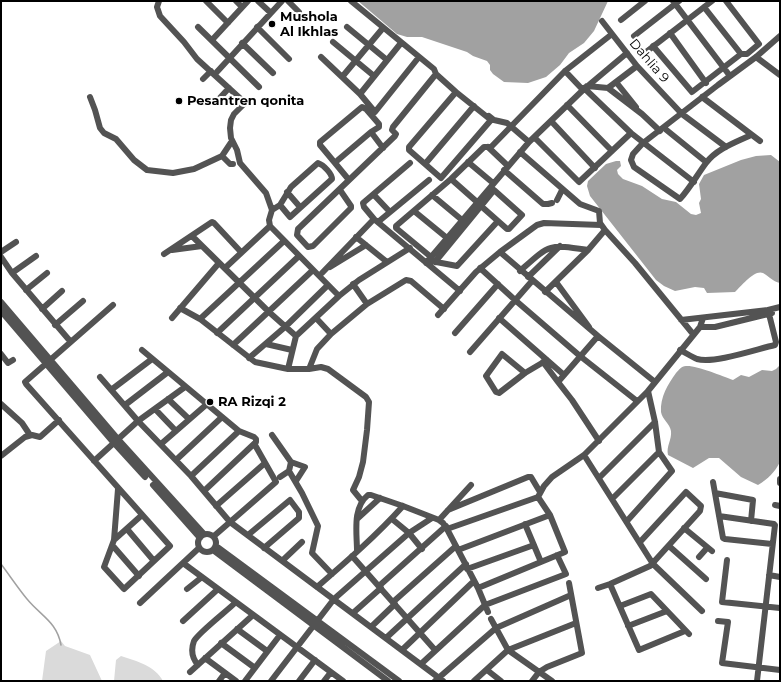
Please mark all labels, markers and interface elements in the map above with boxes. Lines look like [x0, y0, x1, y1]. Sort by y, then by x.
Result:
place label: Mushola Al Ikhlas [280, 9, 338, 40]
marker: Mushola Al Ikhlas [267, 19, 277, 29]
street label: Dahlia 9 [626, 36, 672, 86]
place label: Pesantren qonita [187, 93, 304, 109]
marker: Pesantren qonita [174, 96, 184, 106]
place label: RA Rizqi 2 [218, 394, 286, 410]
marker: RA Rizqi 2 [205, 397, 215, 407]

